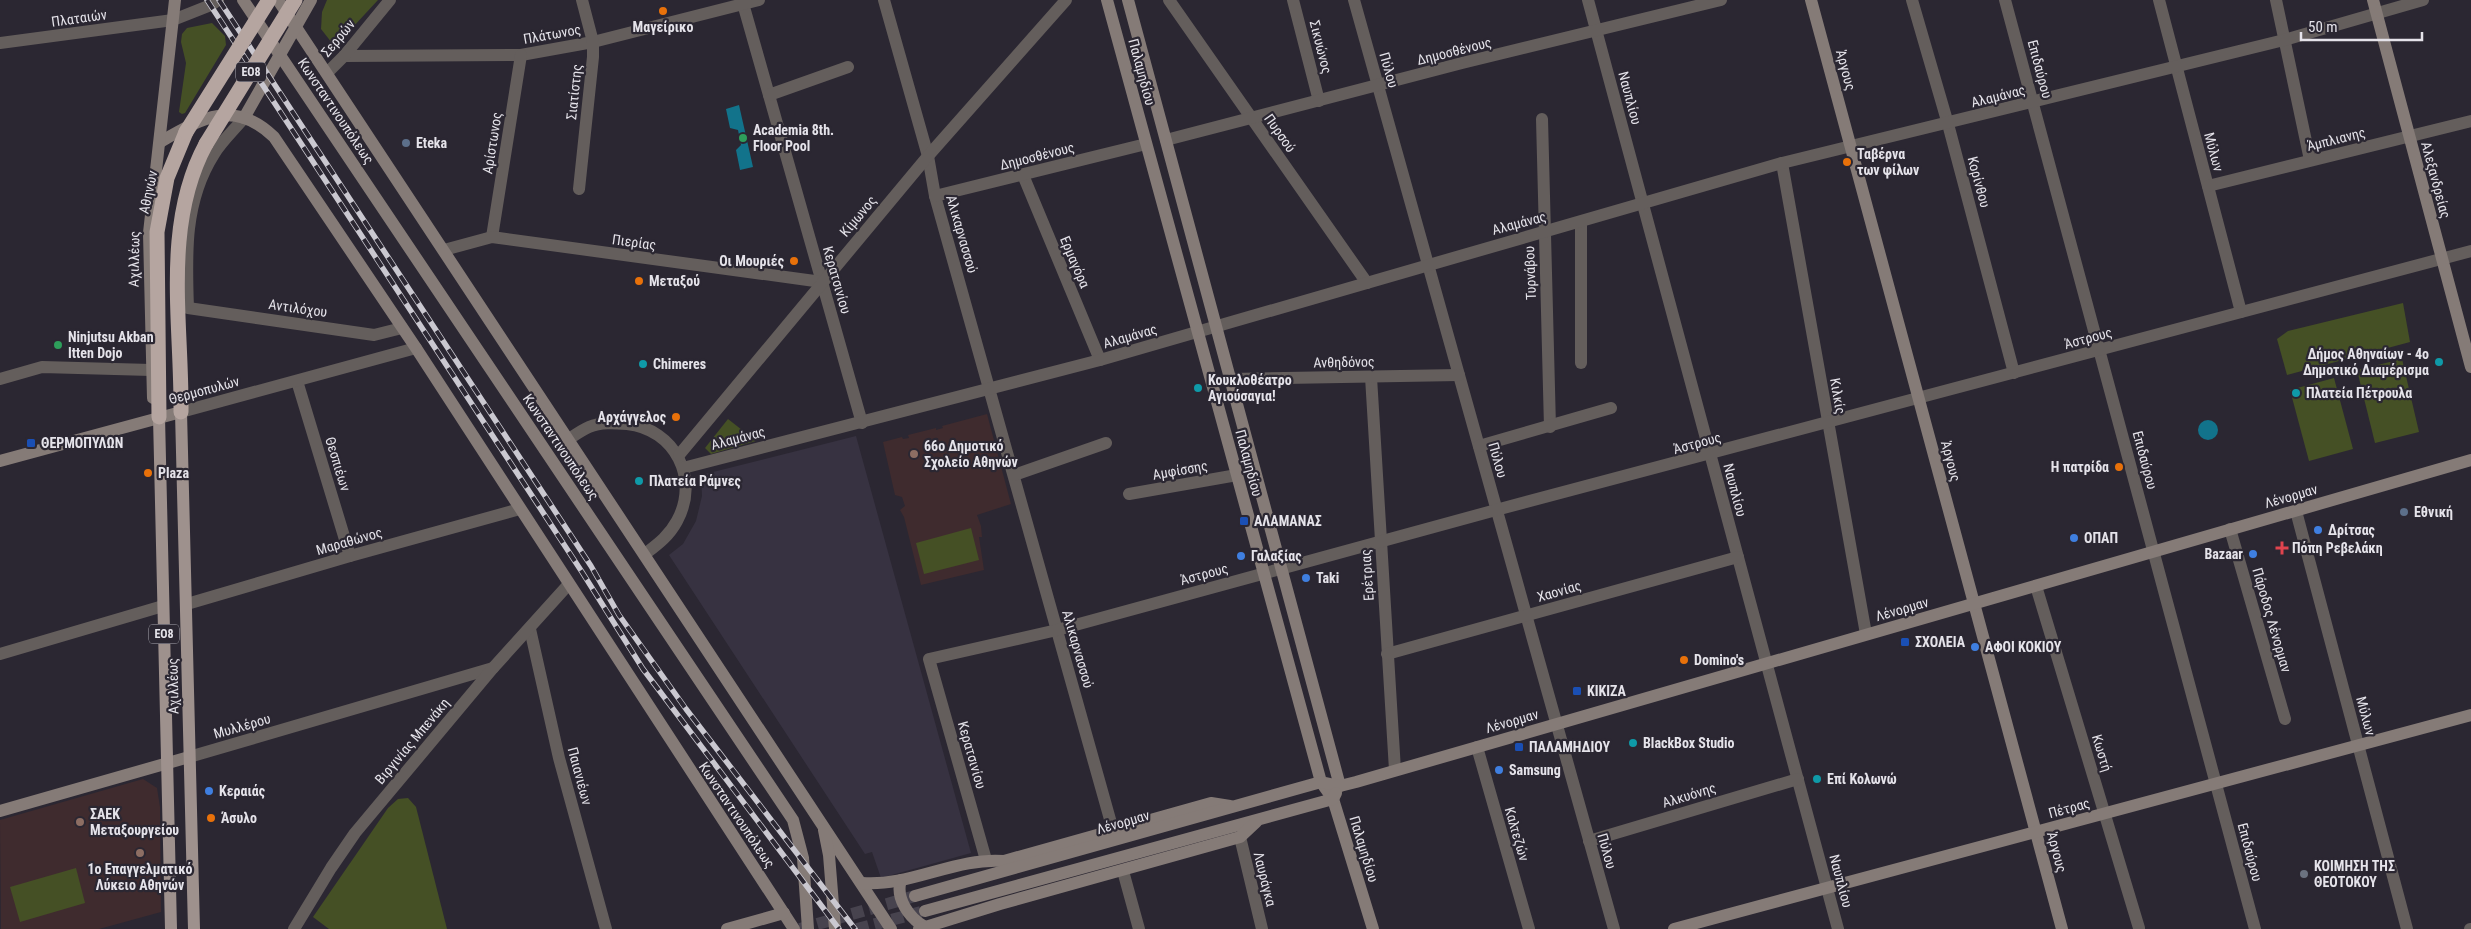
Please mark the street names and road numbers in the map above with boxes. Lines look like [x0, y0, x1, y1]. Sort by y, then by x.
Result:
street label: Πλαταιών [50, 6, 108, 30]
street label: Σερρών [318, 16, 358, 60]
street label: Σικυώνος [1307, 19, 1335, 75]
street label: Πλάτωνος [522, 21, 582, 47]
street label: Δημοσθένους [1415, 34, 1493, 68]
street label: Παλαμηδίου [1125, 37, 1159, 107]
street label: Επιδαύρου [2025, 38, 2056, 100]
street label: Άργους [1833, 48, 1859, 92]
street label: Πύλου [1376, 50, 1402, 90]
street label: Κωνσταντινουπόλεως [295, 55, 377, 167]
road number: ΕΟ8 [236, 62, 266, 82]
street label: Σιατίστης [563, 63, 585, 121]
street label: Ναυπλίου [1615, 70, 1645, 127]
street label: Αλαμάνας [1969, 82, 2027, 110]
street label: Αρίστωνος [479, 111, 505, 175]
street label: Πυρσού [1261, 111, 1299, 155]
street label: Άμπλιανης [2305, 124, 2367, 154]
street label: Μύλων [2201, 131, 2227, 173]
street label: Δημοσθένους [998, 139, 1076, 173]
street label: Αλεξανδρείας [2418, 140, 2454, 220]
street label: Κορίνθου [1964, 155, 1994, 210]
street label: Αθηνών [136, 169, 160, 215]
street label: Κίμωνος [836, 192, 880, 240]
street label: Αλικαρνασσού [943, 193, 981, 275]
street label: Αλαμάνας [1490, 208, 1548, 238]
street label: Αχιλλέως [126, 231, 142, 287]
street label: Πιερίας [611, 231, 657, 253]
street label: Ερμαγόρα [1057, 234, 1093, 290]
street label: Κερατσινίου [820, 244, 854, 316]
street label: Τυρνάβου [1521, 245, 1539, 300]
street label: Αντιλόχου [268, 296, 329, 320]
street label: Αλαμάνας [1101, 321, 1159, 351]
street label: Άστρους [2062, 324, 2114, 352]
street label: Ανθηδόνος [1313, 353, 1375, 371]
street label: Θερμοπυλών [167, 373, 241, 407]
street label: Κιλκίς [1827, 377, 1849, 415]
street label: Κωνσταντινουπόλεως [520, 391, 602, 503]
street label: Αλαμάνας [709, 423, 767, 453]
street label: Παλαμηδίου [1232, 428, 1266, 498]
street label: Άστρους [1671, 429, 1723, 457]
street label: Επιδαύρου [2130, 429, 2161, 491]
street label: Θεσπιέων [322, 435, 354, 493]
street label: Άργους [1938, 439, 1964, 483]
street label: Πύλου [1485, 440, 1511, 480]
street label: Αμφίσσης [1151, 457, 1209, 484]
street label: Ναυπλίου [1720, 462, 1750, 519]
street label: Λένορμαν [2263, 481, 2319, 511]
street label: Μαραθώνος [314, 524, 384, 558]
street label: Ερέτριας [1357, 549, 1377, 601]
street label: Άστρους [1178, 560, 1230, 588]
street label: Πάροδος Λένορμαν [2249, 566, 2295, 674]
street label: Χαονίας [1535, 577, 1583, 605]
street label: Λένορμαν [1874, 594, 1930, 624]
street label: Αλικαρνασσού [1059, 608, 1097, 690]
road number: ΕΟ8 [149, 624, 179, 644]
street label: Αχιλλέως [165, 658, 181, 714]
street label: Βιργινίας Μπενάκη [371, 695, 453, 787]
street label: Μύλων [2353, 695, 2379, 737]
street label: Λένορμαν [1484, 706, 1540, 736]
street label: Μυλλέρου [212, 710, 273, 742]
street label: Κερατσινίου [955, 719, 989, 791]
street label: Κωστή [2089, 732, 2115, 774]
street label: Παιανιέων [565, 745, 595, 807]
street label: Κωνσταντινουπόλεως [696, 759, 778, 871]
street label: Αλκυόνης [1660, 779, 1718, 811]
street label: Πέτρας [2047, 795, 2091, 821]
street label: Καλτεζών [1502, 805, 1532, 863]
street label: Λένορμαν [1095, 807, 1151, 837]
street label: Παλαμηδίου [1346, 814, 1382, 884]
street label: Επιδαύρου [2235, 821, 2266, 883]
street label: Άργους [2044, 830, 2070, 874]
street label: Πύλου [1594, 831, 1620, 871]
street label: Λαυράγκα [1251, 850, 1280, 908]
street label: Ναυπλίου [1826, 853, 1856, 910]

